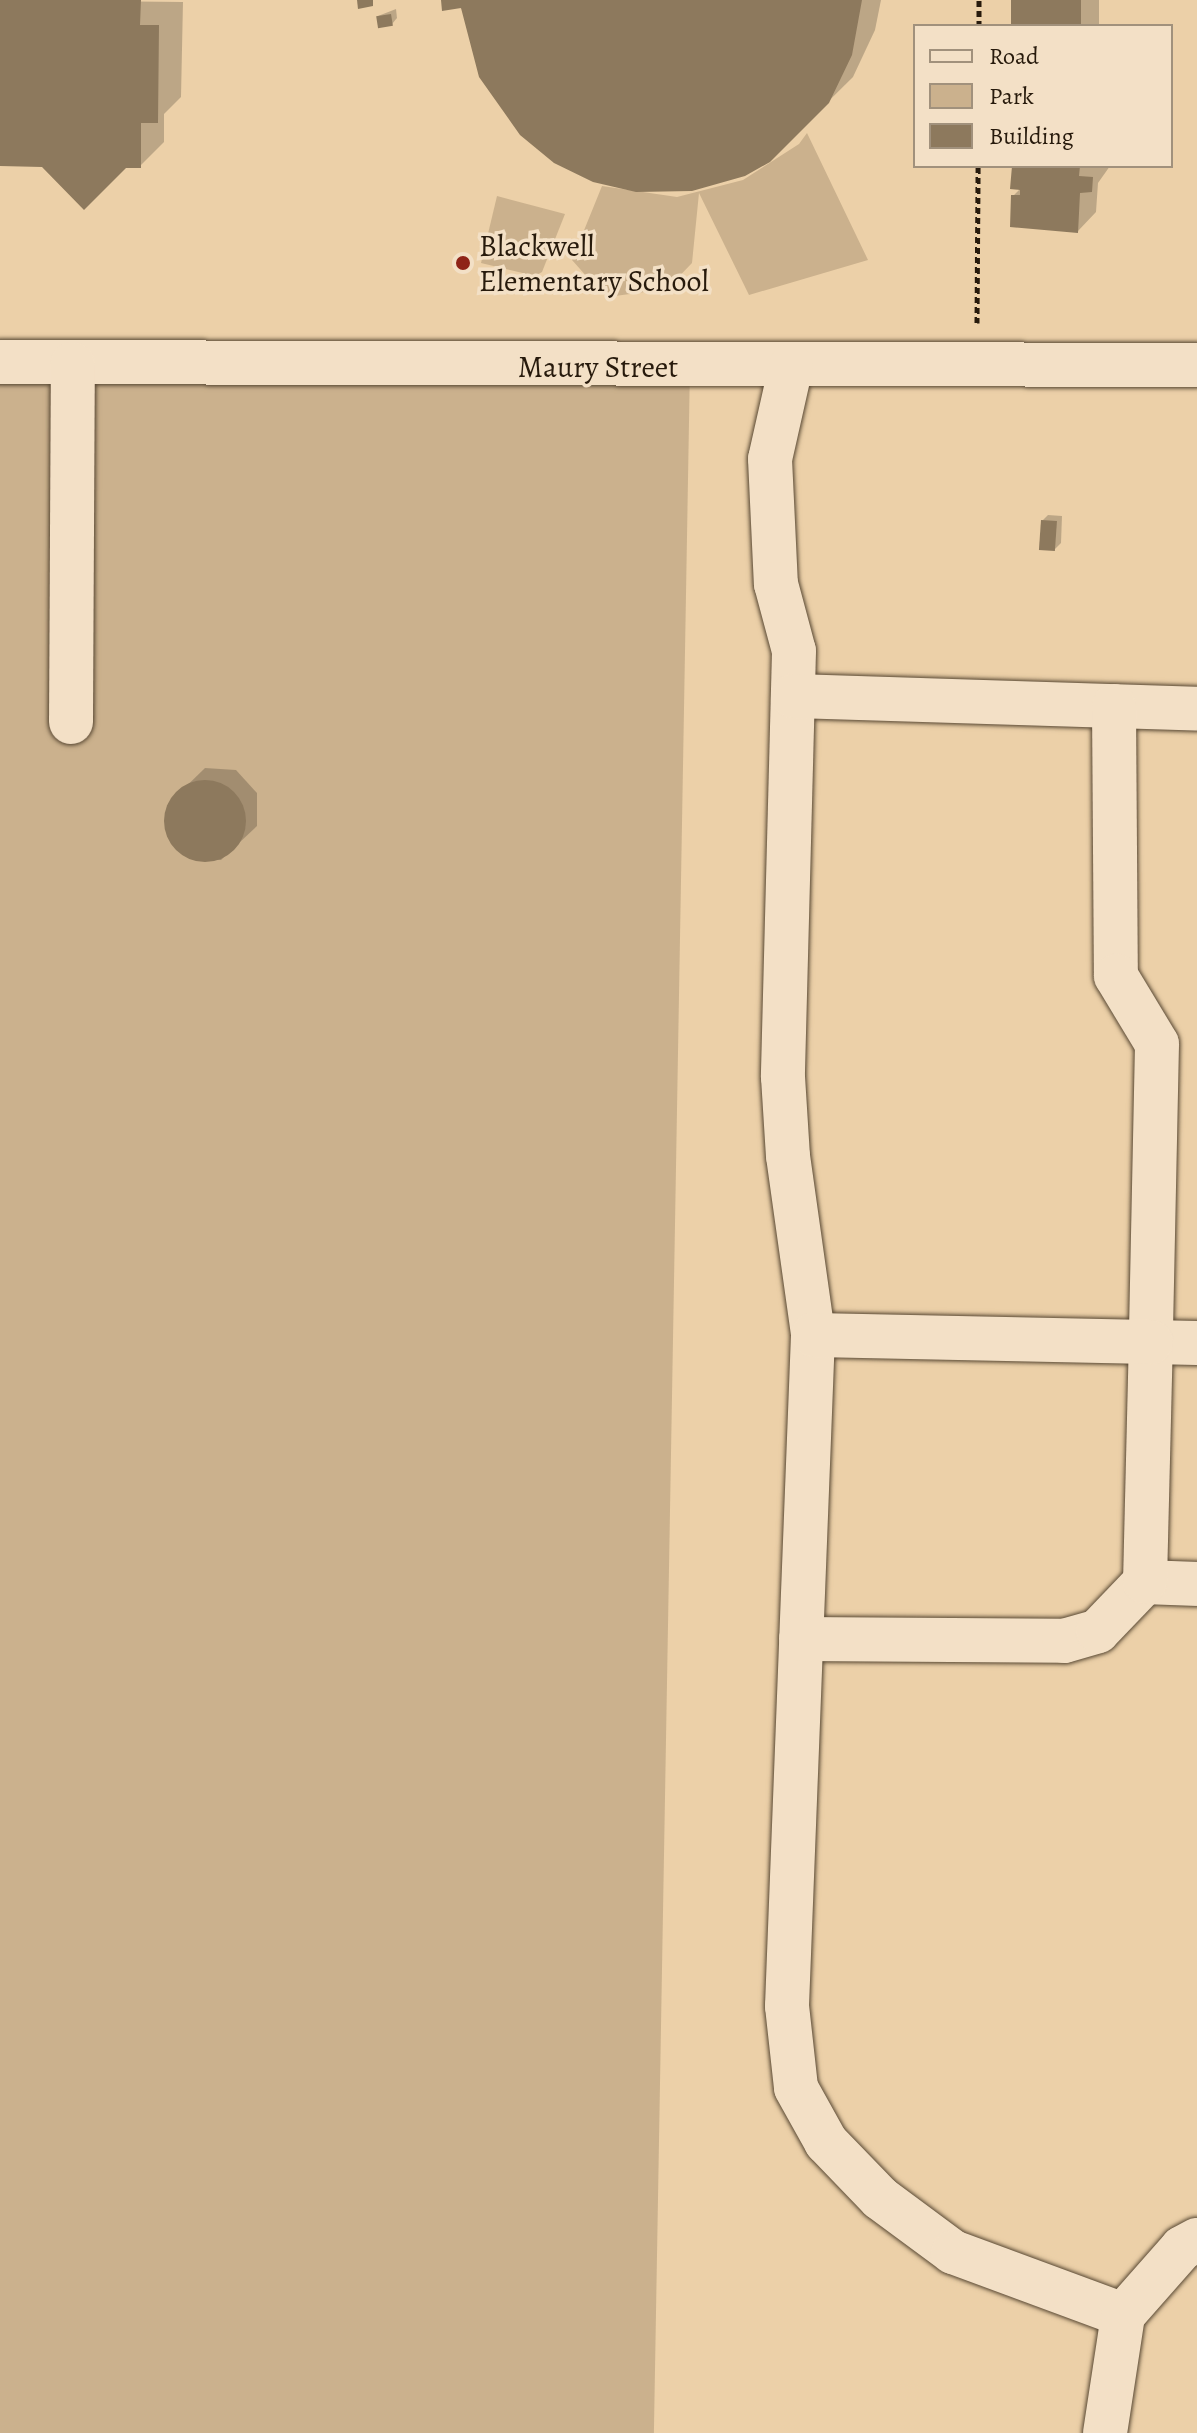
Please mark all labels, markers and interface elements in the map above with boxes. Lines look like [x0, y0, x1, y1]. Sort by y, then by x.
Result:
legend [913, 24, 1173, 168]
text: Road [989, 40, 1039, 72]
text: Park [989, 80, 1034, 112]
text: Building [989, 120, 1074, 152]
place label: Blackwell Elementary School [479, 228, 709, 298]
marker: Blackwell Elementary School [454, 254, 472, 272]
street label: Maury Street [518, 349, 678, 385]

